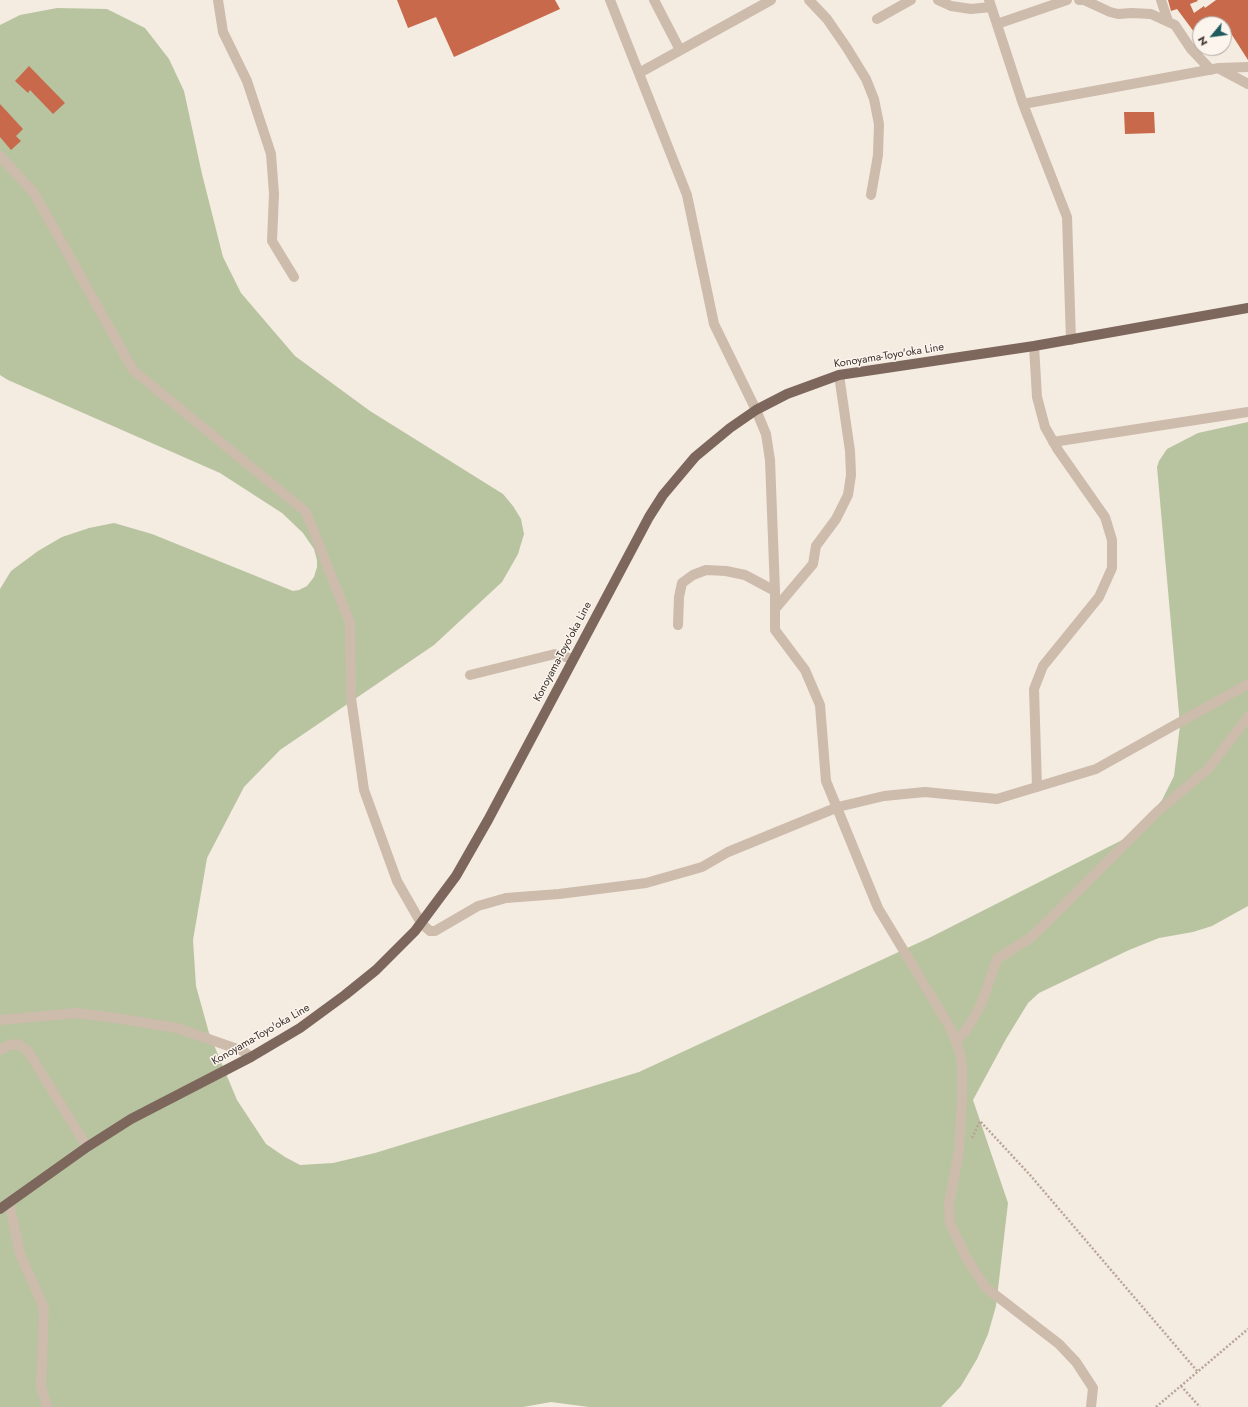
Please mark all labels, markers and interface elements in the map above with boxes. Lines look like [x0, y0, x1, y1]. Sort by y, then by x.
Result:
north arrow [1192, 16, 1232, 56]
text: N [1193, 34, 1211, 49]
street label: Konoyama-Toyo'oka Line [833, 341, 945, 371]
street label: Konoyama-Toyo'oka Line [531, 600, 595, 704]
street label: Konoyama-Toyo'oka Line [210, 1001, 312, 1069]

